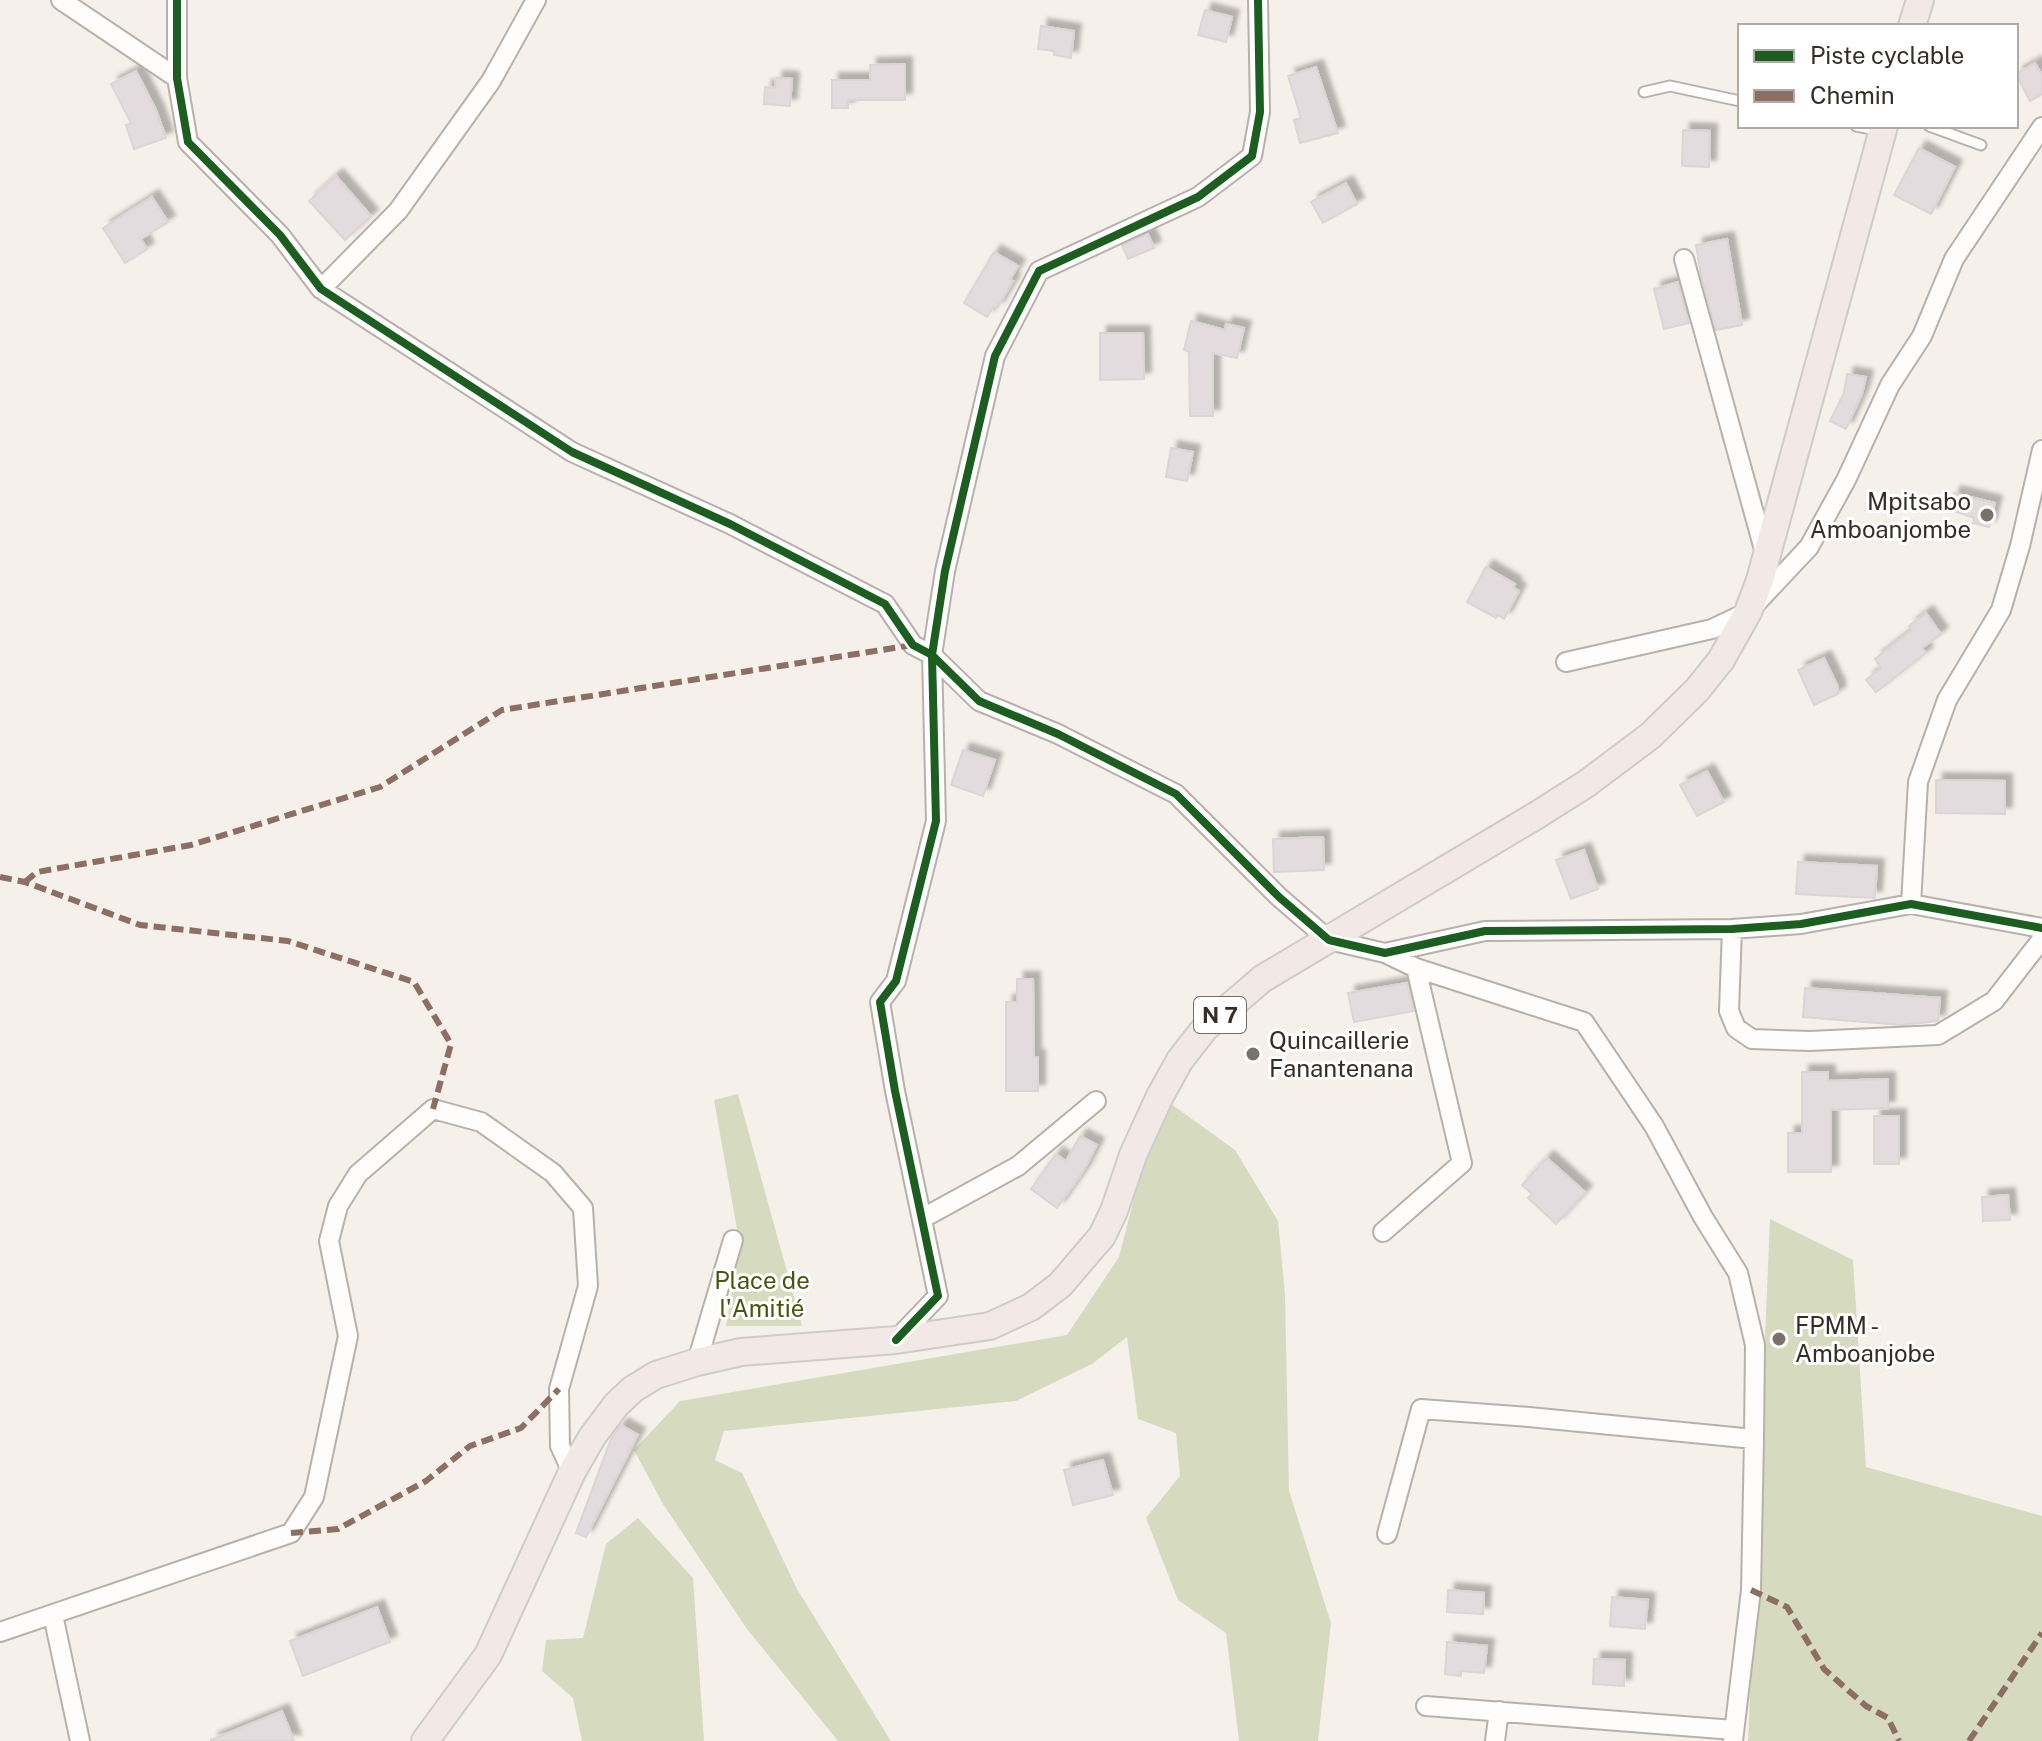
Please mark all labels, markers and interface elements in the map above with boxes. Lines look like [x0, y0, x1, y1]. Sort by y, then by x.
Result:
legend [1738, 24, 2018, 128]
text: Piste cyclable [1810, 41, 1964, 69]
text: Chemin [1810, 81, 1895, 109]
place label: Mpitsabo Amboanjombe [1810, 487, 1971, 543]
marker: Mpitsabo Amboanjombe [1978, 506, 1996, 524]
road number: N 7 [1194, 997, 1246, 1033]
place label: Quincaillerie Fanantenana [1269, 1026, 1413, 1082]
marker: Quincaillerie Fanantenana [1244, 1045, 1262, 1063]
park label: Place de l'Amitié [714, 1266, 810, 1322]
place label: FPMM - Amboanjobe [1795, 1311, 1935, 1367]
marker: FPMM - Amboanjobe [1770, 1330, 1788, 1348]

